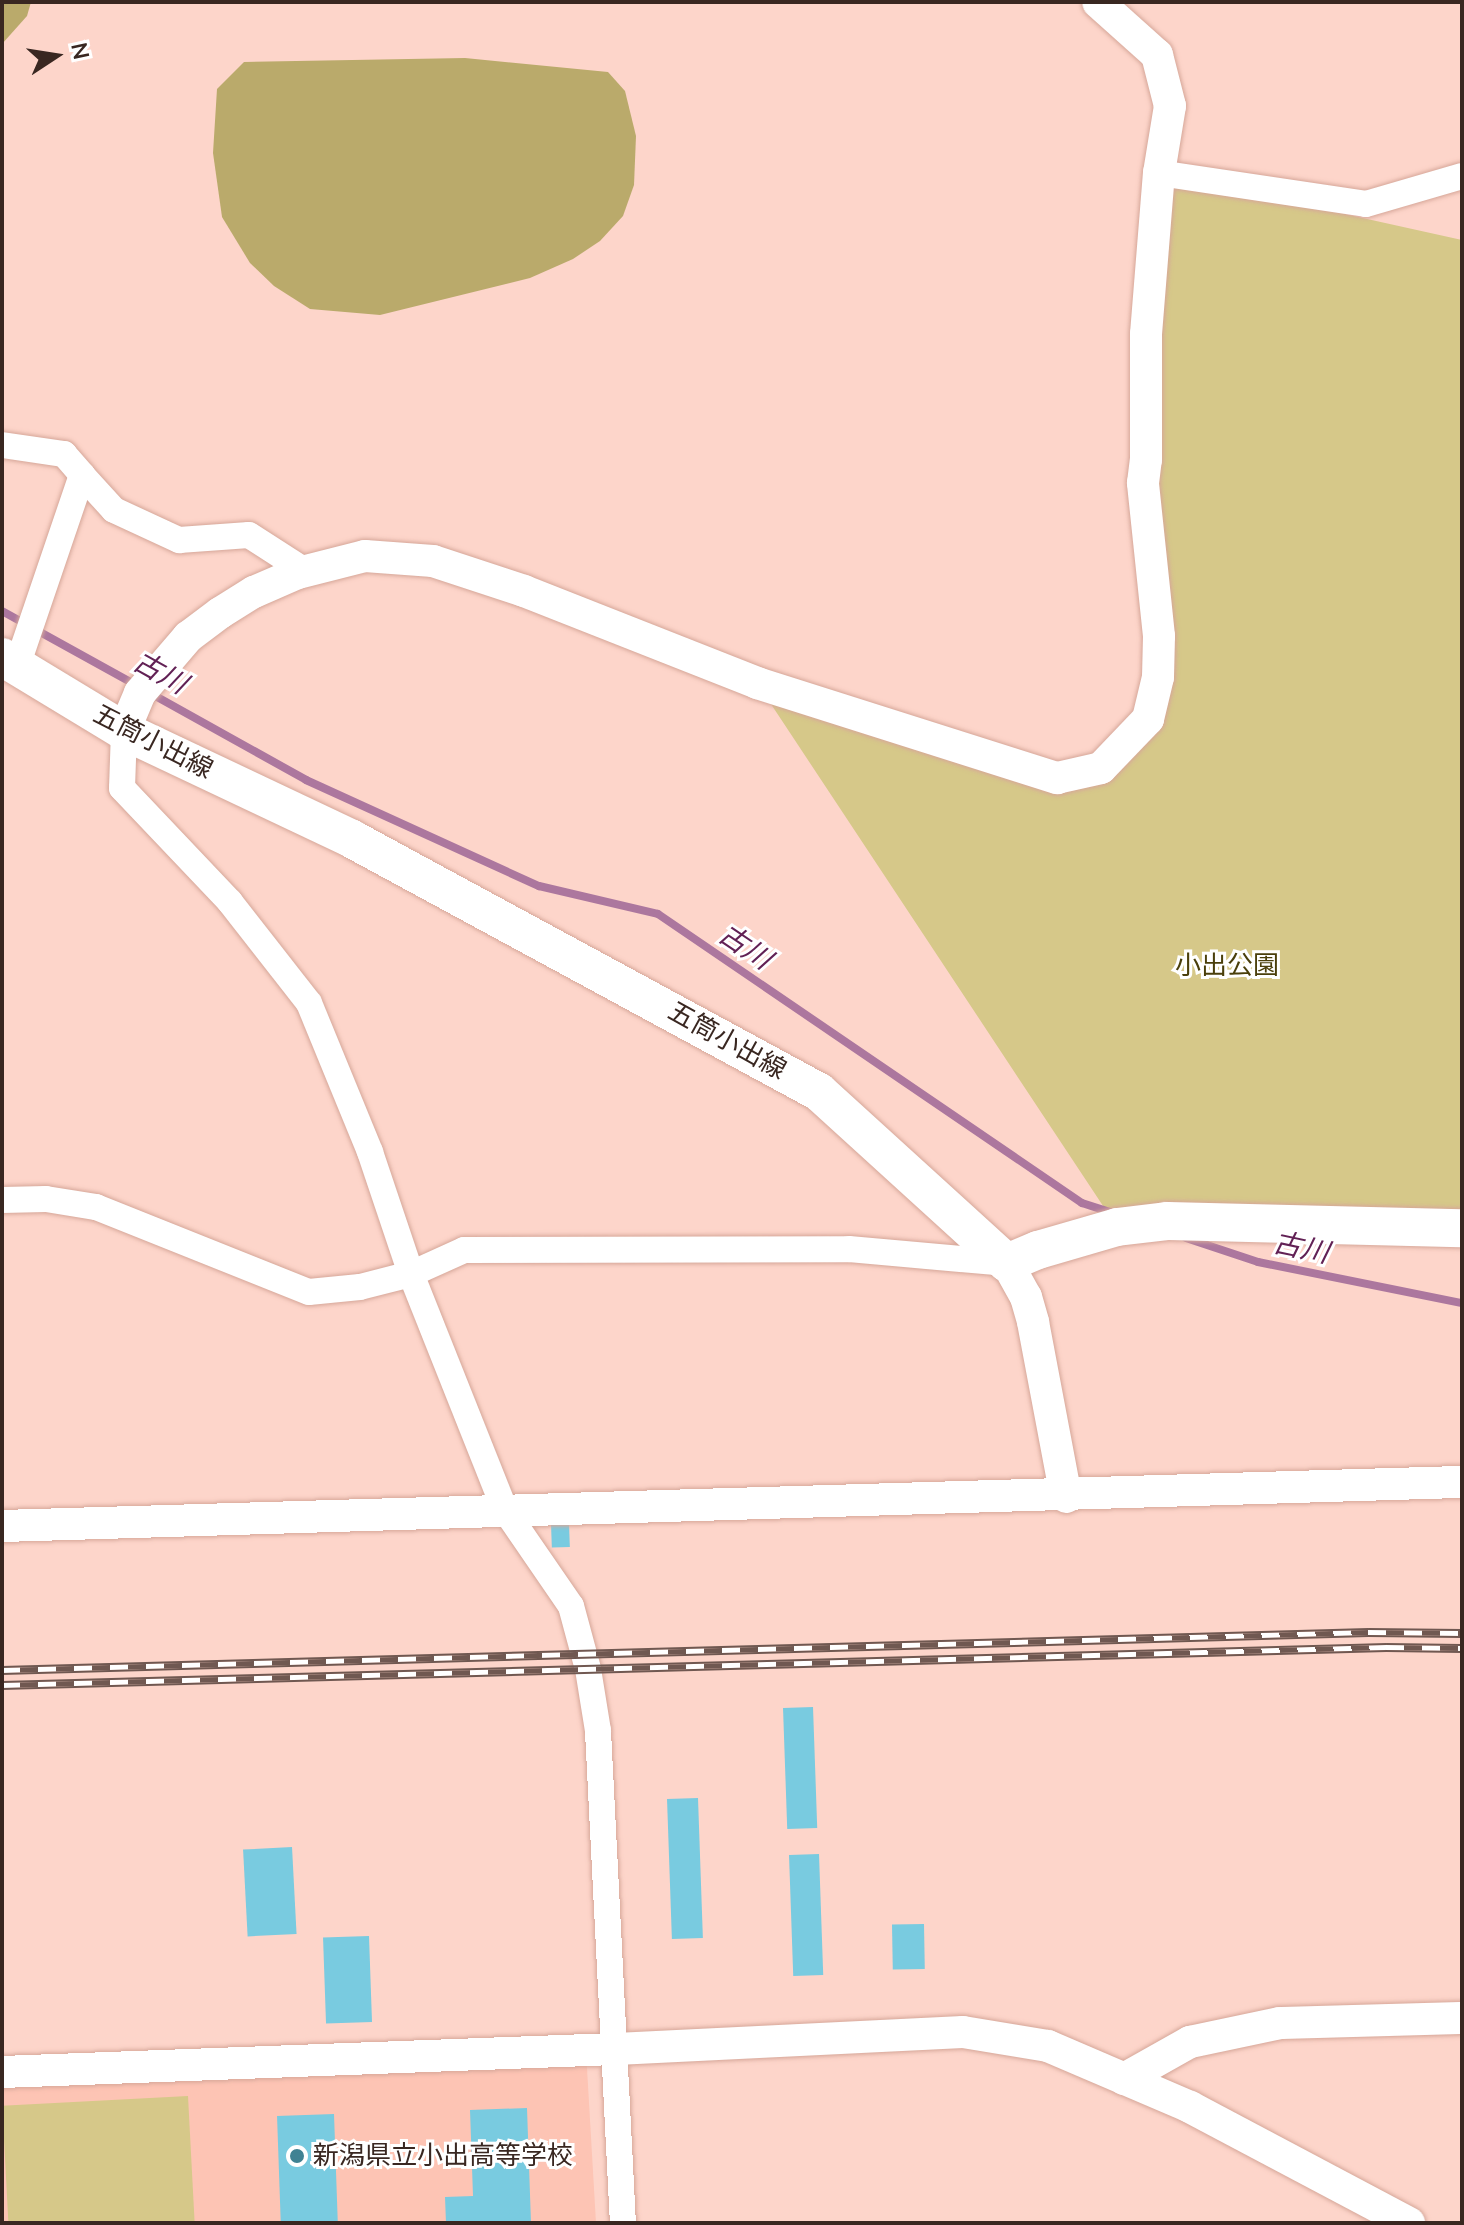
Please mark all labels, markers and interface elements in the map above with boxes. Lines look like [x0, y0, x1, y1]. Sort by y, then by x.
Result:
north arrow [16, 16, 96, 96]
text: N [63, 40, 96, 62]
water label: 古川 [127, 645, 193, 701]
street label: 五筒小出線 [88, 699, 218, 785]
water label: 古川 [712, 917, 778, 977]
park label: 小出公園 [1175, 950, 1279, 982]
street label: 五筒小出線 [663, 996, 791, 1086]
water label: 古川 [1270, 1226, 1332, 1270]
place label: 新潟県立小出高等学校 [313, 2140, 573, 2172]
marker: 新潟県立小出高等学校 [288, 2147, 306, 2165]

